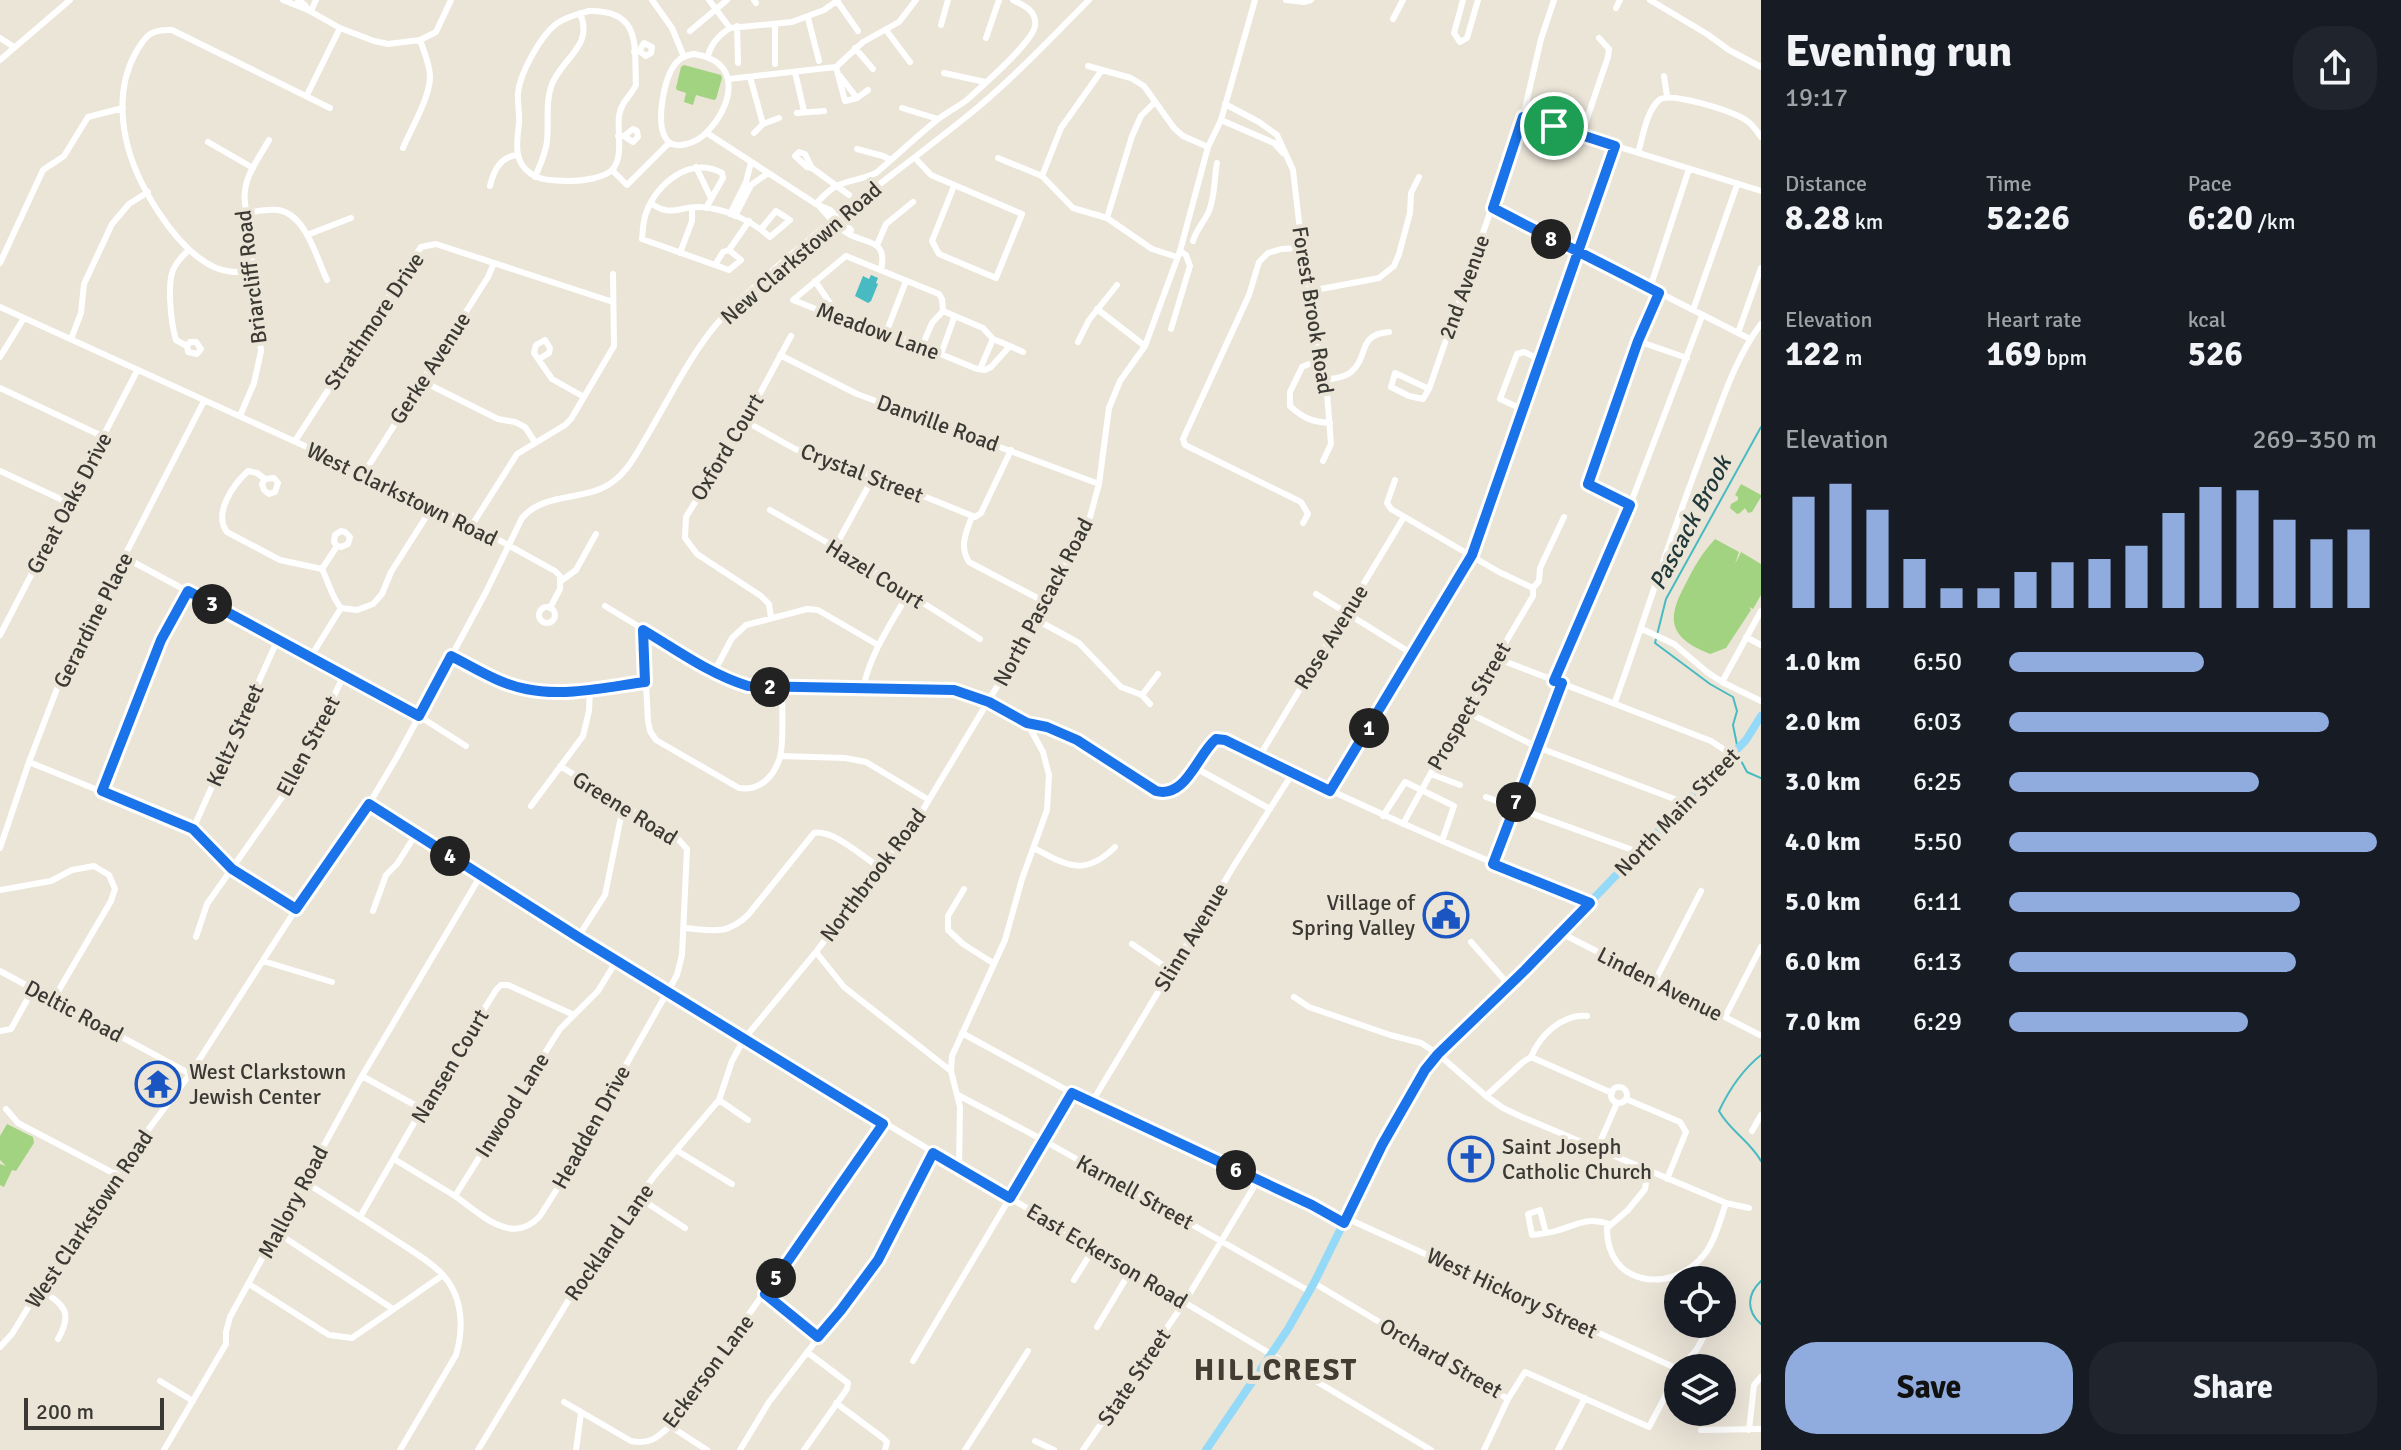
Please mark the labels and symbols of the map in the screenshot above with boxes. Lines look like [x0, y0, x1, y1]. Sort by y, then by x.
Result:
pin [1520, 92, 1588, 160]
street label: New Clarkstown Road [715, 176, 887, 330]
street label: Briarcliff Road [229, 208, 273, 346]
pin: 8 [1531, 219, 1571, 259]
street label: Forest Brook Road [1286, 224, 1340, 396]
street label: 2nd Avenue [1433, 231, 1495, 343]
street label: Strathmore Drive [318, 247, 430, 395]
street label: Meadow Lane [813, 296, 943, 366]
street label: Gerke Avenue [384, 307, 476, 429]
street label: Oxford Court [684, 388, 770, 506]
street label: Danville Road [873, 388, 1003, 458]
street label: Great Oaks Drive [20, 428, 118, 578]
street label: West Clarkstown Road [302, 436, 502, 552]
street label: Crystal Street [797, 437, 928, 509]
water label: Pascack Brook [1642, 449, 1739, 595]
street label: North Pascack Road [987, 513, 1099, 691]
street label: Hazel Court [821, 533, 929, 615]
street label: Gerardine Place [47, 548, 139, 692]
street label: Rose Avenue [1288, 580, 1374, 694]
pin: 3 [192, 584, 232, 624]
street label: Prospect Street [1421, 637, 1517, 775]
pin: 2 [750, 667, 790, 707]
street label: Keltz Street [200, 679, 270, 791]
street label: Ellen Street [270, 691, 346, 801]
pin: 1 [1349, 708, 1389, 748]
street label: North Main Street [1609, 742, 1745, 882]
street label: Greene Road [567, 765, 683, 851]
pin: 7 [1496, 782, 1536, 822]
street label: Northbrook Road [814, 803, 932, 947]
pin: 4 [430, 836, 470, 876]
street label: Slinn Avenue [1148, 878, 1234, 996]
place label: Village of Spring Valley [1292, 889, 1417, 941]
public building icon: Village of Spring Valley [1422, 891, 1470, 939]
street label: Linden Avenue [1593, 941, 1727, 1027]
street label: Deltic Road [20, 974, 128, 1048]
street label: Nansen Court [405, 1004, 495, 1128]
street label: Inwood Lane [469, 1048, 555, 1162]
place label: West Clarkstown Jewish Center [189, 1058, 346, 1110]
temple icon: West Clarkstown Jewish Center [134, 1060, 182, 1108]
street label: Headden Drive [546, 1060, 636, 1194]
street label: West Clarkstown Road [19, 1125, 159, 1313]
place label: Saint Joseph Catholic Church [1502, 1133, 1652, 1185]
church icon: Saint Joseph Catholic Church [1447, 1135, 1495, 1183]
street label: Mallory Road [252, 1141, 334, 1263]
street label: Karnell Street [1072, 1149, 1199, 1236]
pin: 6 [1216, 1150, 1256, 1190]
street label: Rockland Lane [559, 1178, 659, 1306]
street label: East Eckerson Road [1022, 1197, 1192, 1315]
street label: West Hickory Street [1422, 1242, 1602, 1345]
pin: 5 [756, 1258, 796, 1298]
street label: Eckerson Lane [656, 1309, 760, 1433]
street label: Orchard Street [1375, 1312, 1507, 1404]
street label: State Street [1092, 1323, 1177, 1431]
district label: HILLCREST [1194, 1352, 1358, 1389]
scale bar [24, 1394, 164, 1430]

